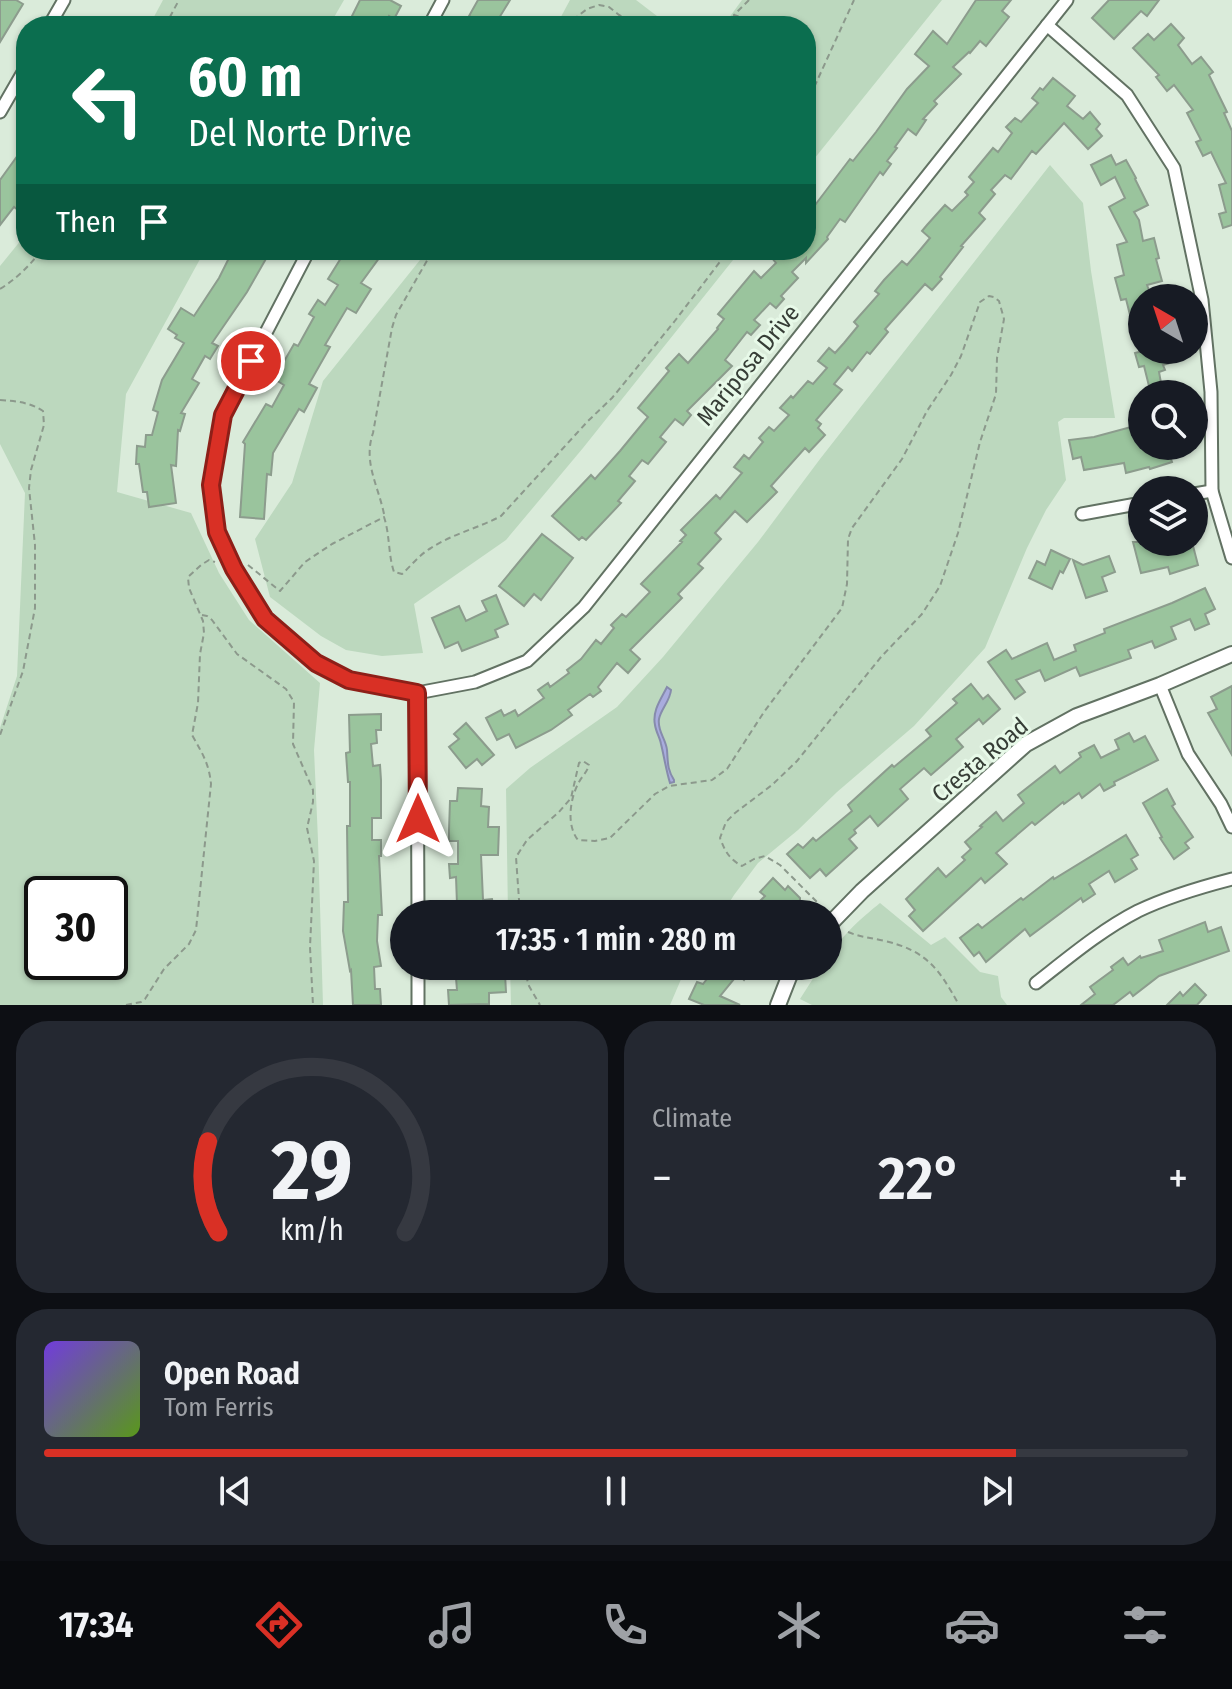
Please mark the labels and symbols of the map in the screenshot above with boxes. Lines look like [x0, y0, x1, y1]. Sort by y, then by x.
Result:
north arrow [1128, 284, 1208, 364]
street label: Mariposa Drive [691, 299, 805, 431]
pin [217, 327, 285, 395]
street label: Cresta Road [926, 712, 1034, 808]
position arrow [376, 777, 460, 861]
speed limit sign: 30 [24, 876, 128, 980]

